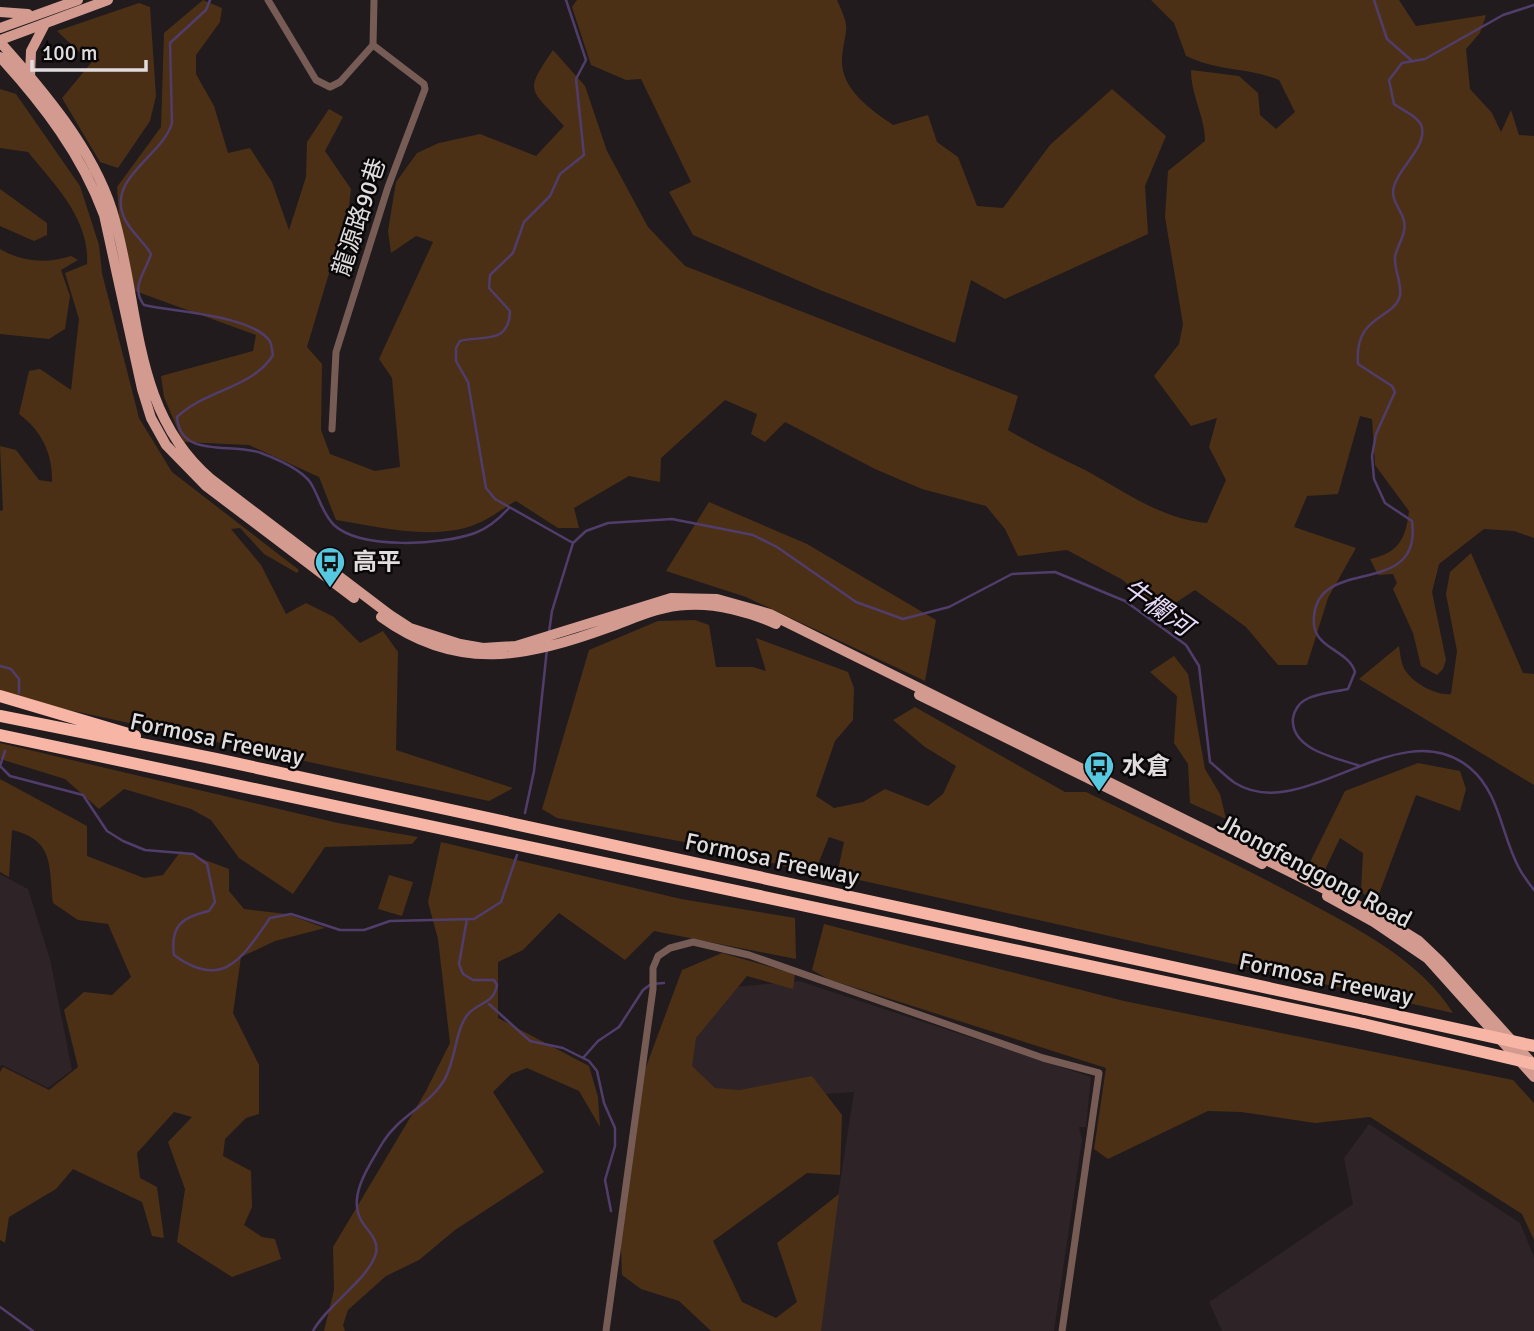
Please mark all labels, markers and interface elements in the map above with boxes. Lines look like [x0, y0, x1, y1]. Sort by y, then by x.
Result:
scale bar [32, 28, 145, 72]
text: 100 m [42, 40, 97, 66]
street label: 龍源路90巷 [326, 154, 392, 280]
bus stop icon: 高平 [313, 545, 347, 589]
place label: 高平 [353, 547, 401, 577]
water label: 牛欄河 [1116, 573, 1202, 646]
street label: Formosa Freeway [127, 706, 307, 772]
bus stop icon: 水倉 [1082, 749, 1116, 793]
place label: 水倉 [1122, 751, 1170, 781]
street label: Jhongfenggong Road [1213, 807, 1417, 935]
street label: Formosa Freeway [682, 826, 862, 892]
street label: Formosa Freeway [1236, 946, 1416, 1012]

